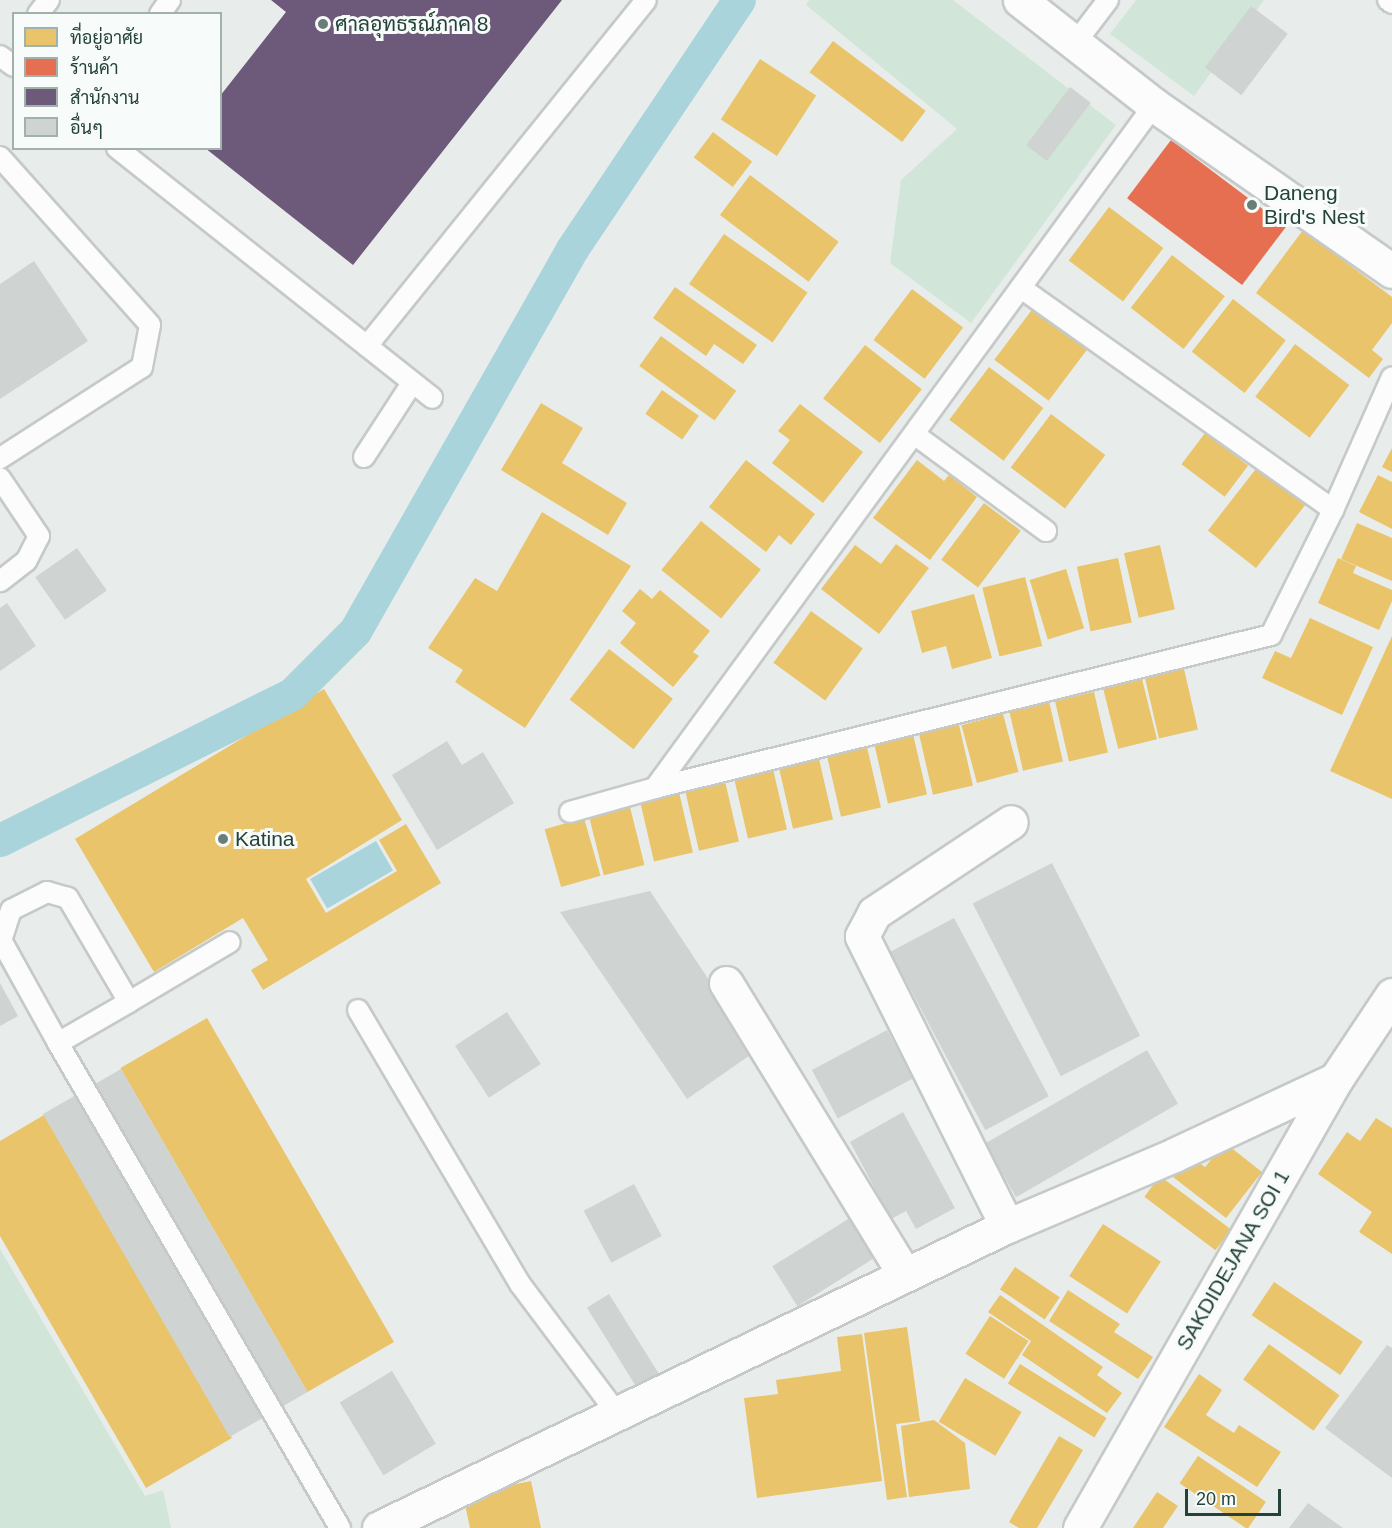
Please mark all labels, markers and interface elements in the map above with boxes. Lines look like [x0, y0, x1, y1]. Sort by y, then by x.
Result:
place label: ศาลอุทธรณ์ภาค 8 [335, 11, 488, 37]
legend [12, 12, 222, 150]
marker: ศาลอุทธรณ์ภาค 8 [316, 17, 330, 31]
text: ที่อยู่อาศัย [70, 28, 143, 48]
text: ร้านค้า [70, 58, 119, 78]
text: สำนักงาน [70, 88, 139, 108]
text: อื่นๆ [70, 118, 103, 138]
place label: Daneng Bird's Nest [1264, 180, 1365, 230]
marker: Daneng Bird's Nest [1245, 198, 1259, 212]
place label: Katina [235, 826, 295, 852]
marker: Katina [216, 832, 230, 846]
street label: SAKDIDEJANA SOI 1 [1171, 1165, 1295, 1355]
scale bar [1188, 1477, 1284, 1515]
text: 20 m [1196, 1489, 1236, 1509]

